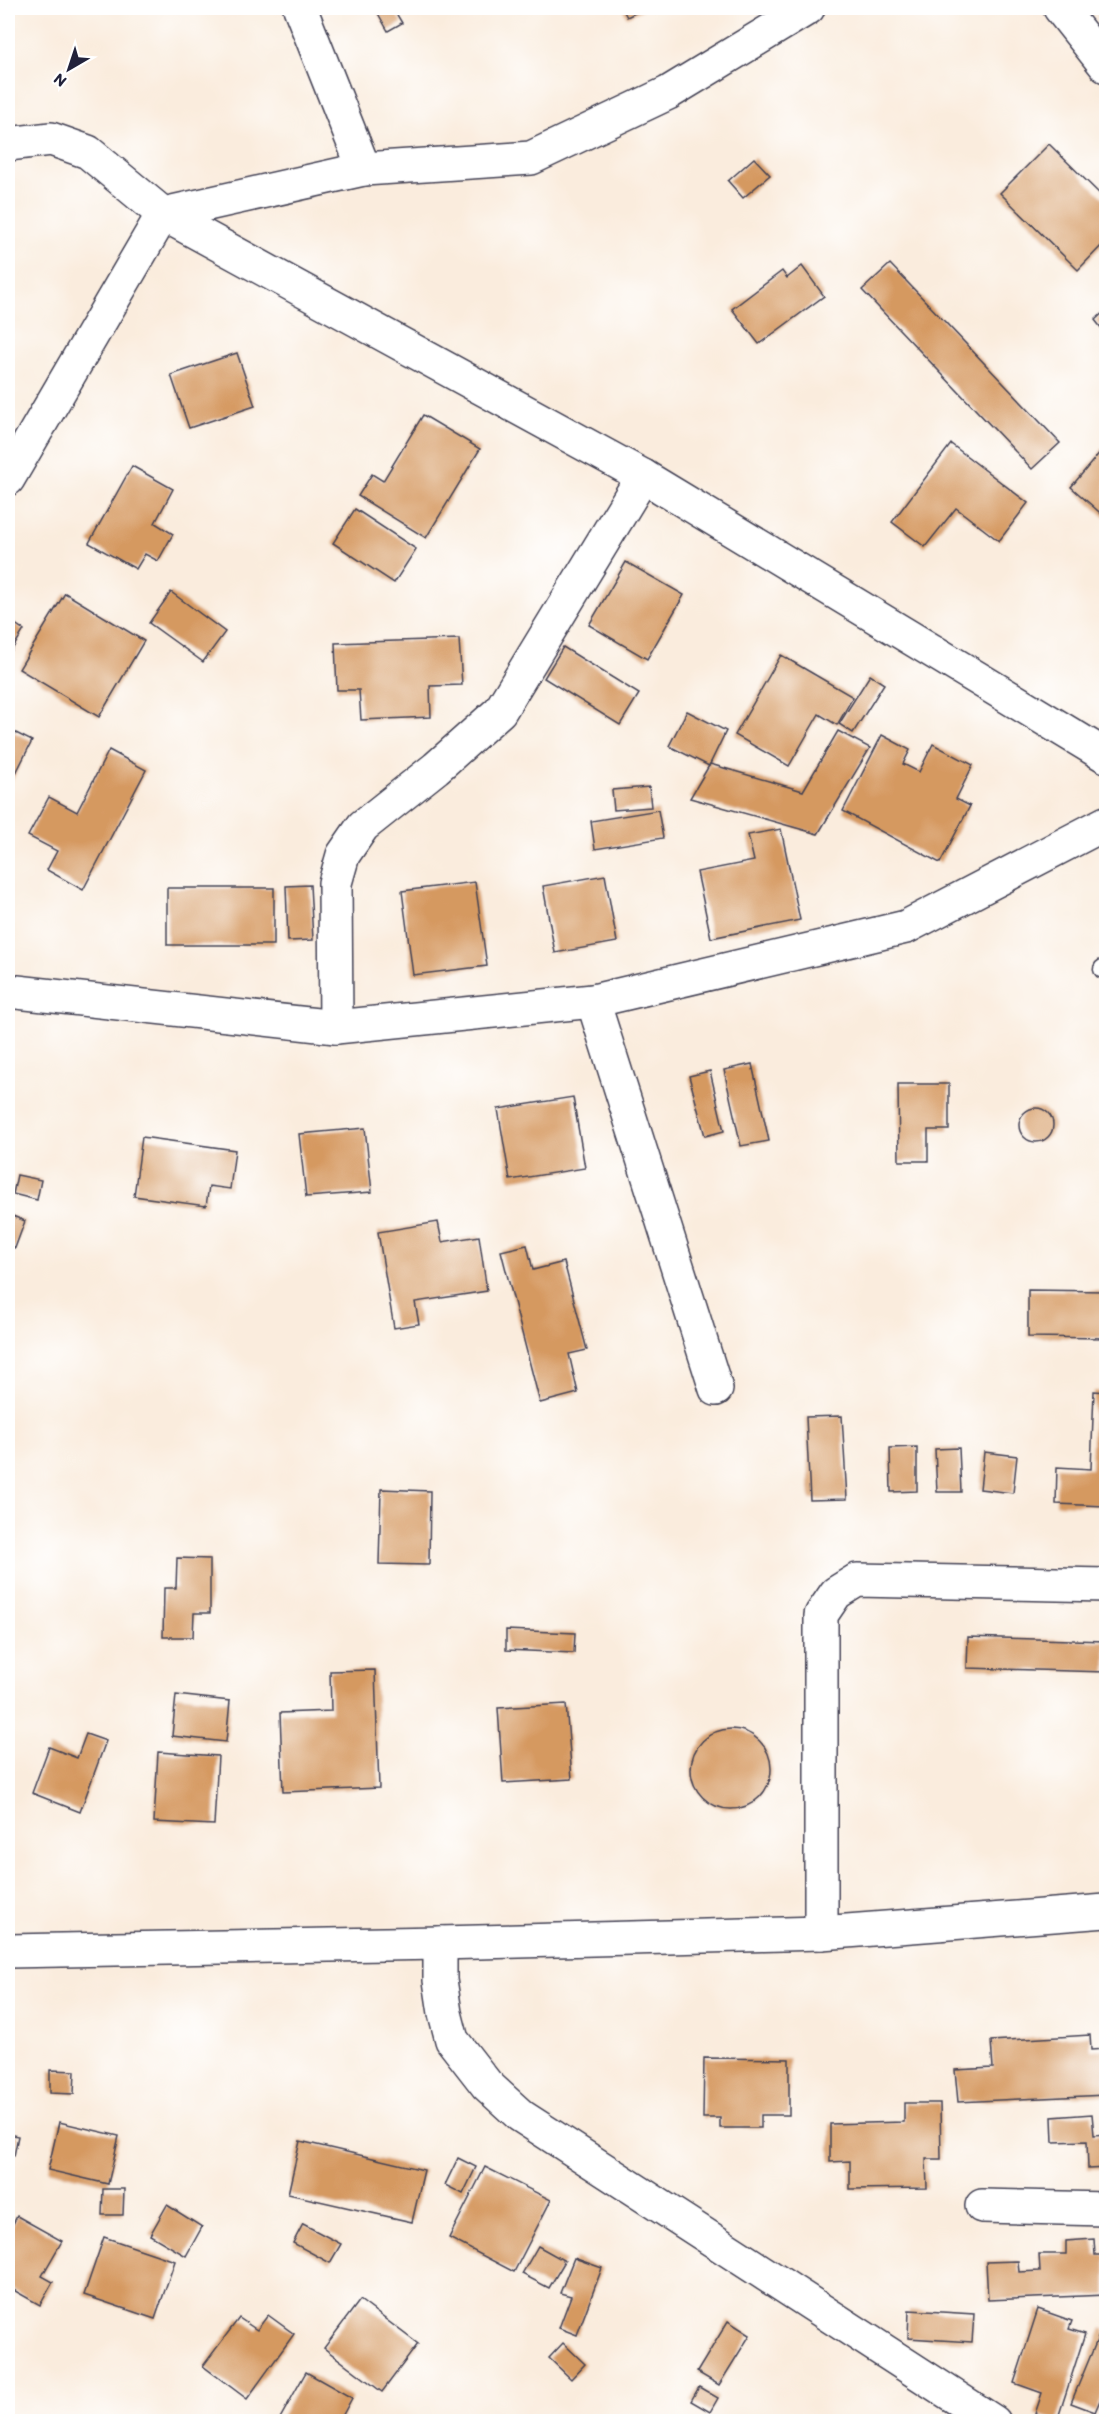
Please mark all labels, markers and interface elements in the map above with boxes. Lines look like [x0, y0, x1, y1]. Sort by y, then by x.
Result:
north arrow [39, 39, 99, 99]
text: N [50, 69, 70, 91]

